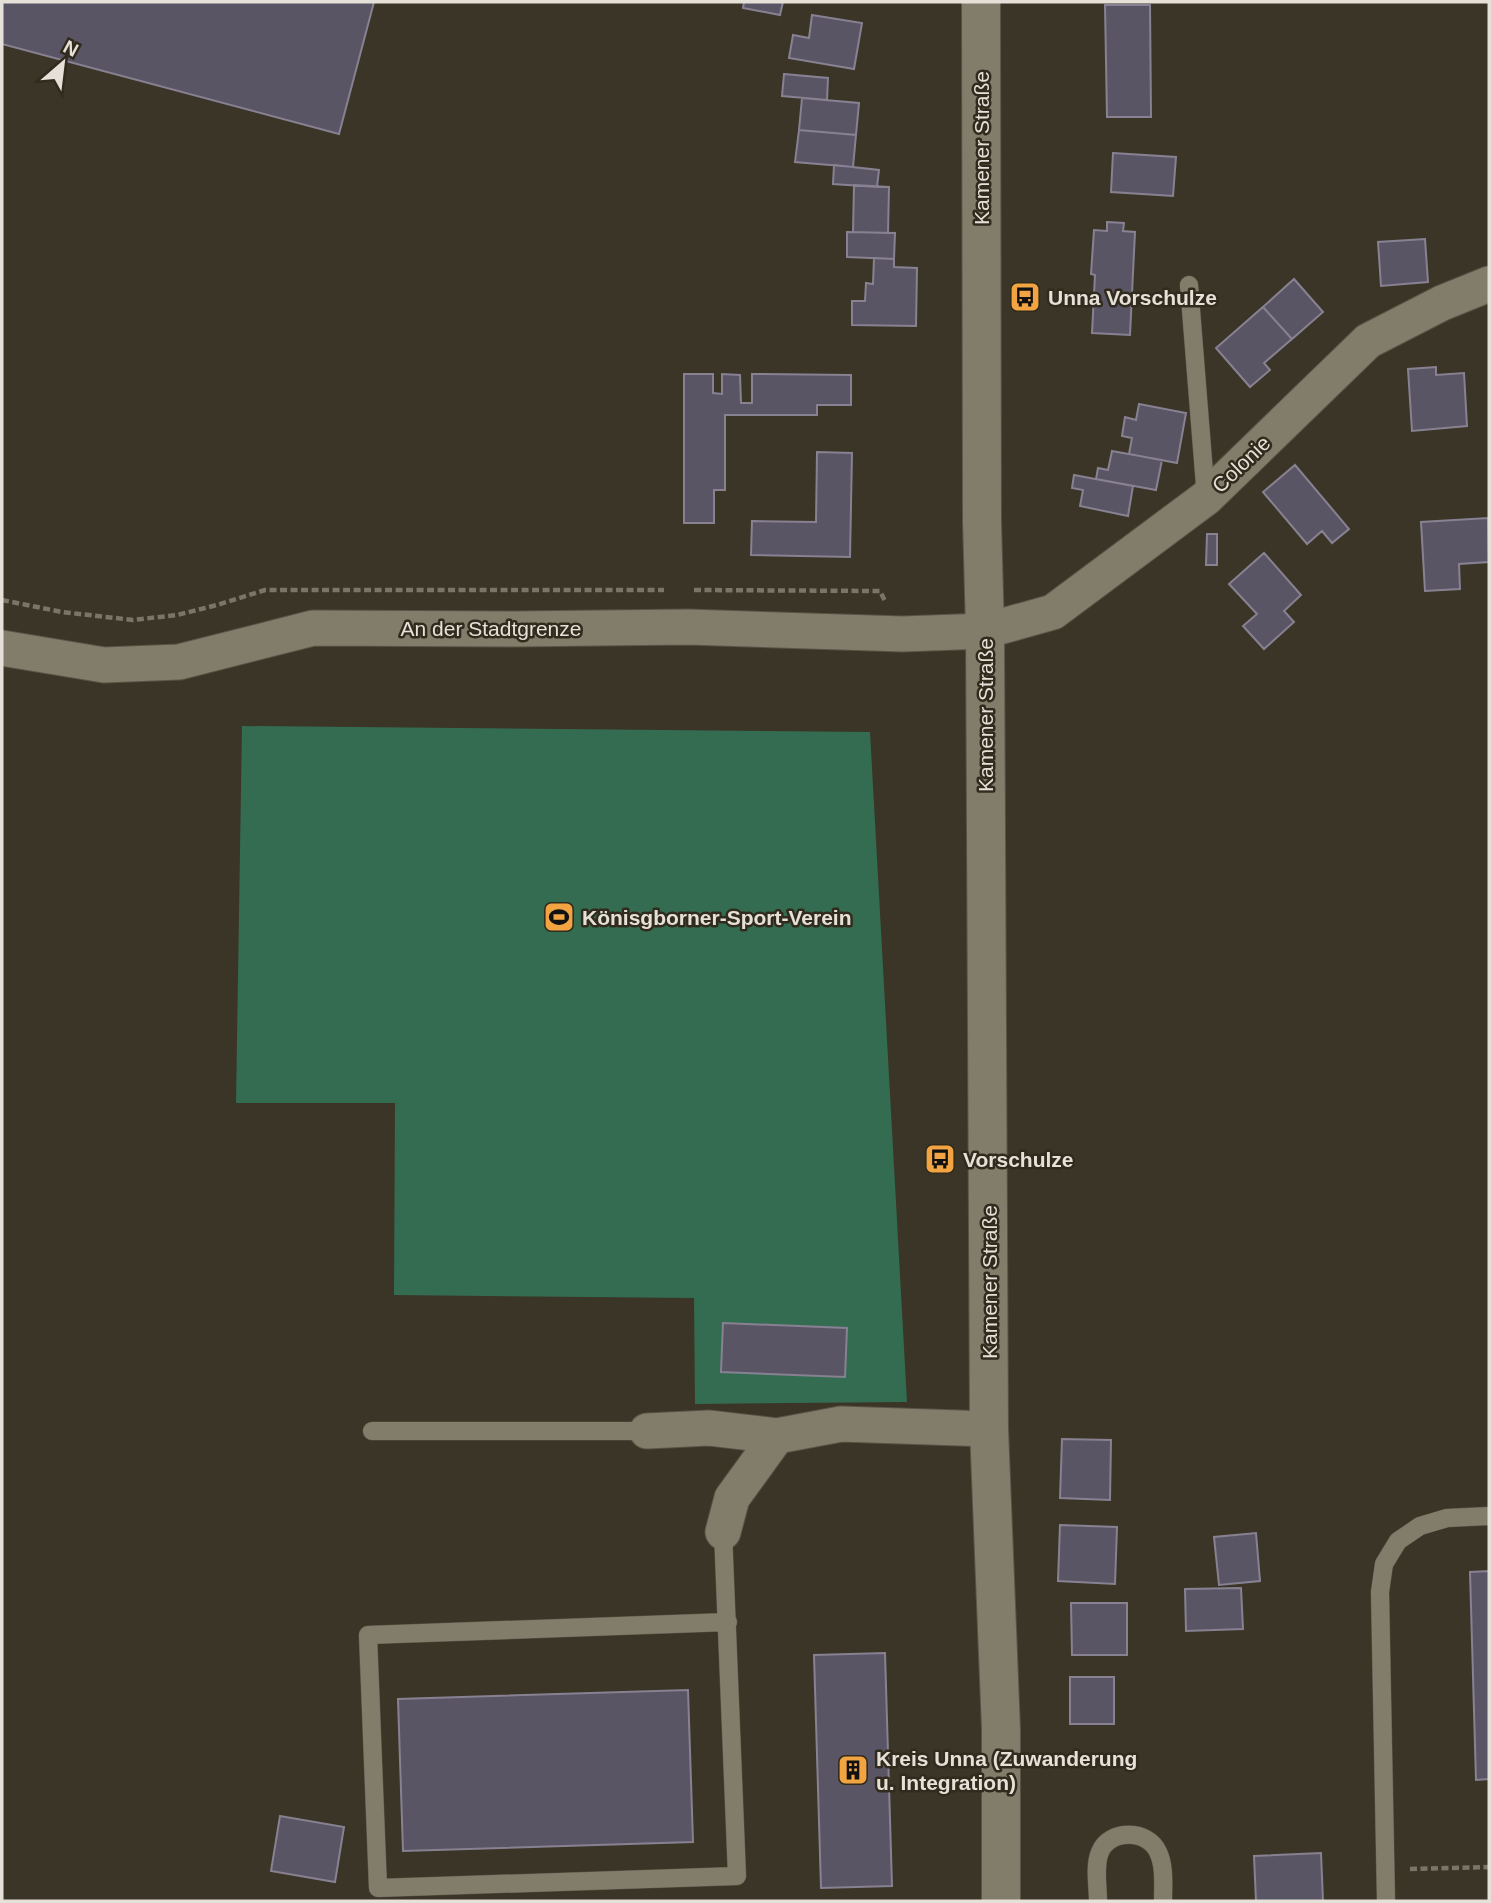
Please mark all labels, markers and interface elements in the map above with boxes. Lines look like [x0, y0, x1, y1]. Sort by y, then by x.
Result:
north arrow [28, 28, 98, 98]
text: N [60, 36, 82, 61]
street label: Kamener Straße [970, 71, 993, 225]
bus stop icon: Unna Vorschulze [1008, 280, 1042, 314]
place label: Unna Vorschulze [1048, 286, 1217, 309]
street label: Colonie [1207, 431, 1275, 497]
street label: An der Stadtgrenze [401, 617, 581, 640]
street label: Kamener Straße [974, 638, 997, 792]
sports icon: Könisgborner-Sport-Verein [542, 900, 576, 934]
place label: Könisgborner-Sport-Verein [582, 906, 852, 929]
bus stop icon: Vorschulze [923, 1142, 957, 1176]
place label: Vorschulze [963, 1148, 1073, 1171]
street label: Kamener Straße [978, 1205, 1001, 1359]
place label: Kreis Unna (Zuwanderung u. Integration) [876, 1747, 1137, 1794]
building icon: Kreis Unna (Zuwanderung u. Integration) [836, 1753, 870, 1787]

